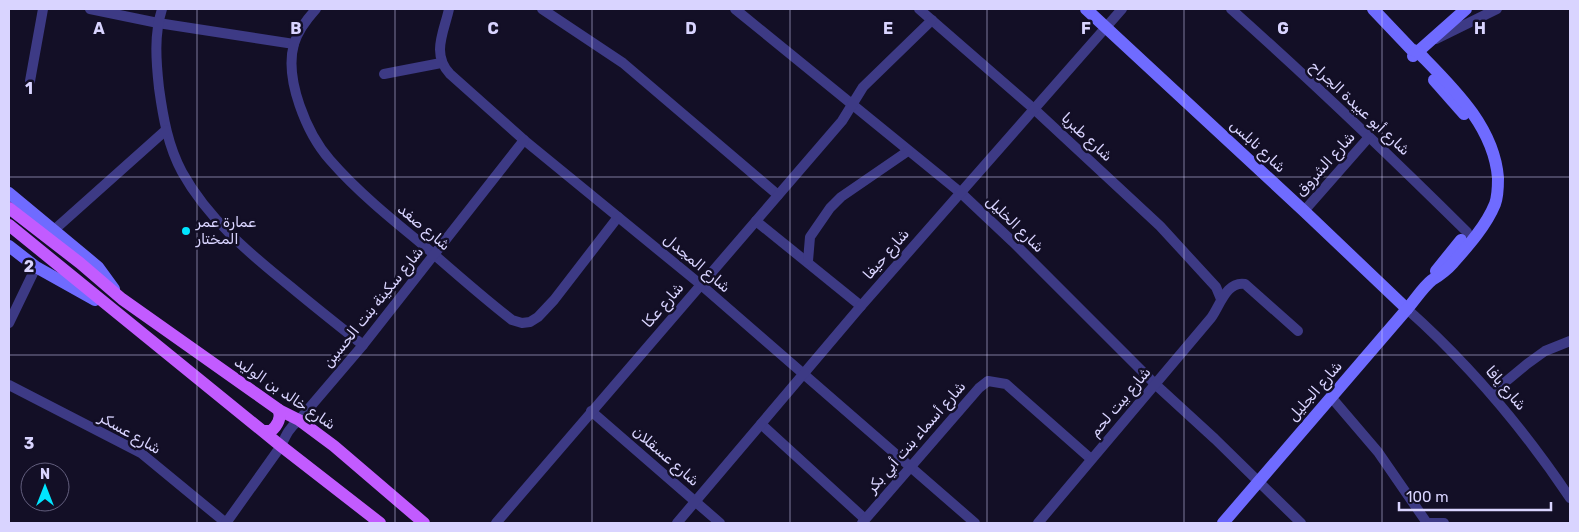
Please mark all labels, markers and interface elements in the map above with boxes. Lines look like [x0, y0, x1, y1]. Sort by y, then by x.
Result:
text: A [93, 19, 105, 38]
text: B [290, 19, 302, 38]
text: C [487, 19, 499, 38]
text: D [685, 19, 697, 38]
text: E [883, 19, 893, 38]
text: F [1081, 19, 1091, 38]
text: G [1277, 19, 1289, 38]
text: H [1474, 19, 1486, 38]
street label: شارع أبو عبيدة الجراح [1305, 57, 1414, 161]
text: 1 [25, 79, 33, 98]
street label: شارع طبريا [1056, 109, 1116, 167]
street label: شارع نابلس [1225, 116, 1290, 178]
street label: شارع الشروق [1291, 128, 1360, 201]
street label: شارع الخليل [981, 192, 1048, 258]
street label: شارع صفد [393, 200, 454, 256]
place label: عمارة عمر المختار [195, 213, 256, 248]
marker: عمارة عمر المختار [180, 225, 192, 237]
street label: شارع حيفا [859, 225, 914, 284]
street label: شارع المجدل [659, 230, 734, 298]
street label: شارع سكينة بنت الحسين [319, 243, 429, 372]
text: 2 [24, 257, 34, 276]
street label: شارع عكا [638, 279, 689, 333]
street label: شارع خالد بن الوليد [230, 352, 339, 435]
street label: شارع الجليل [1284, 357, 1348, 426]
street label: شارع يافا [1480, 362, 1530, 415]
street label: شارع بيت لحم [1086, 363, 1156, 442]
street label: شارع أسماء بنت أبي بكر [862, 378, 972, 499]
street label: شارع عسكر [94, 408, 164, 460]
street label: شارع عسقلان [628, 422, 703, 491]
text: 3 [24, 434, 34, 453]
north arrow [20, 462, 70, 512]
text: N [40, 466, 50, 483]
scale bar [1399, 480, 1552, 512]
text: 100 m [1406, 488, 1448, 506]

